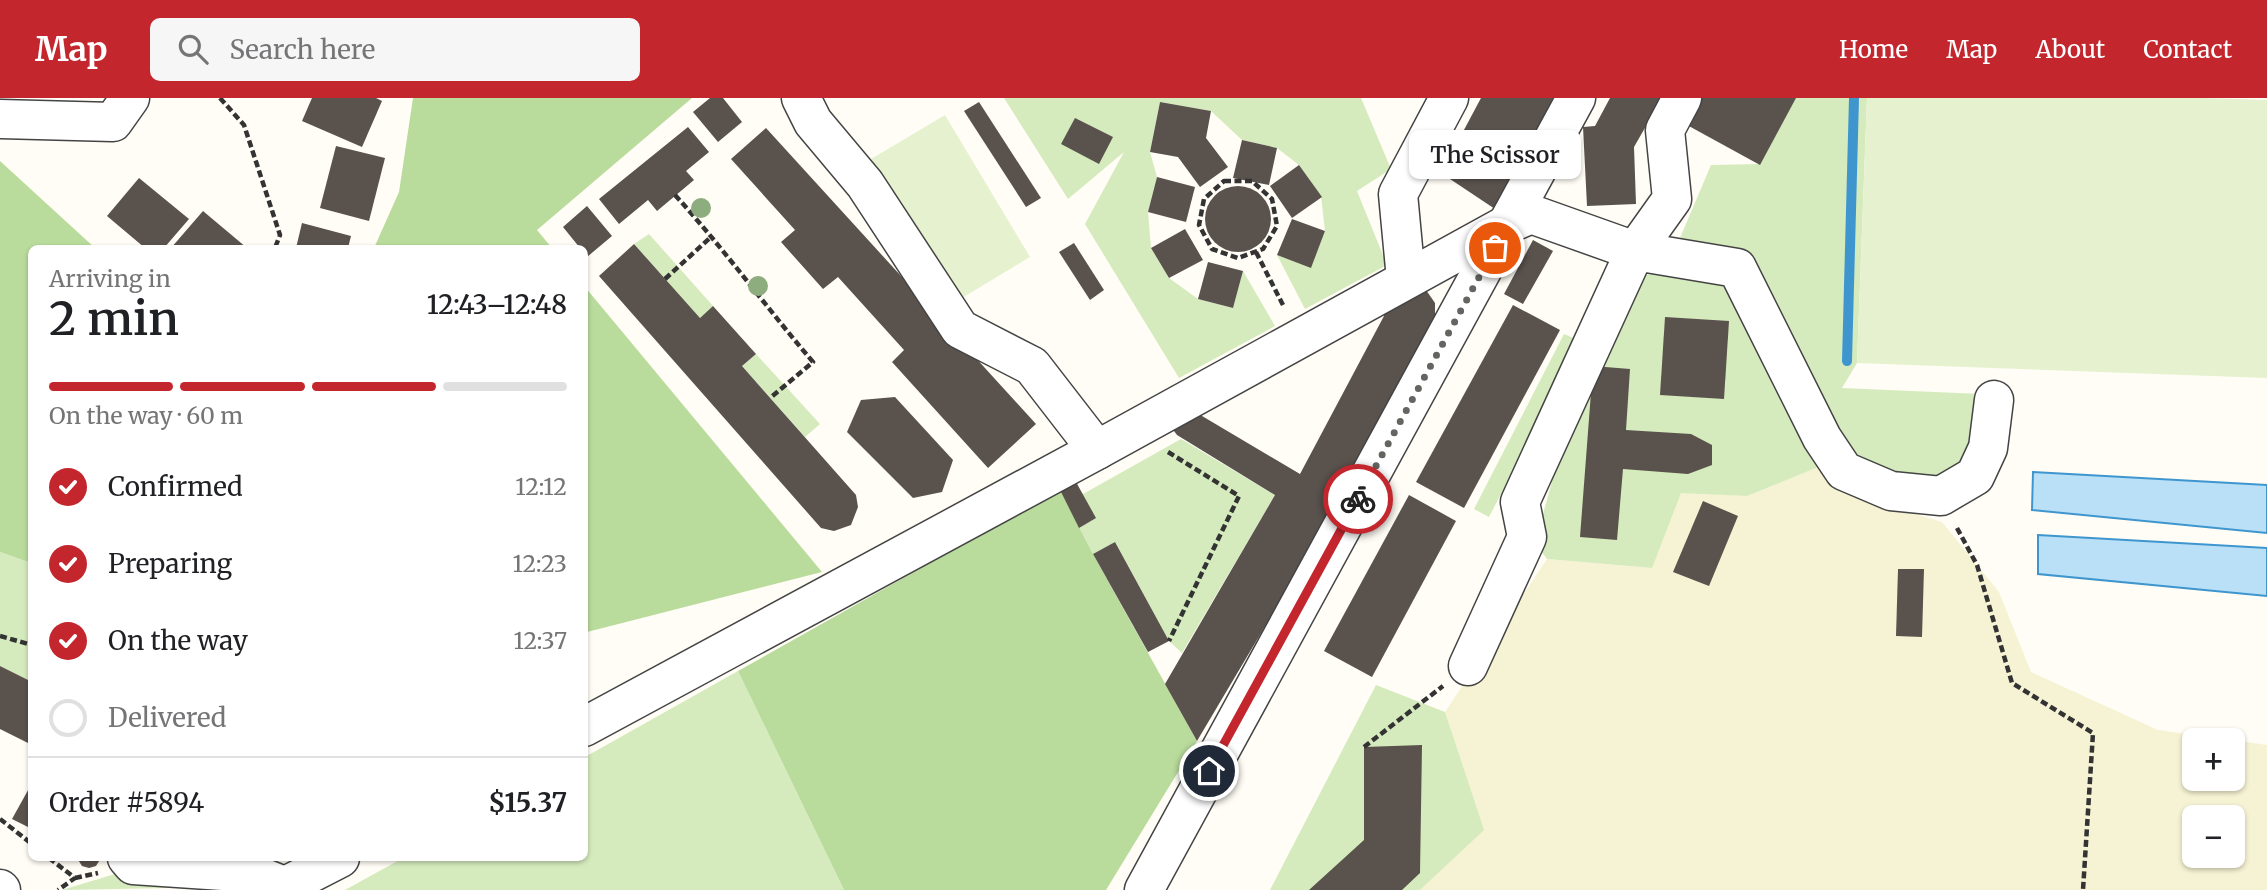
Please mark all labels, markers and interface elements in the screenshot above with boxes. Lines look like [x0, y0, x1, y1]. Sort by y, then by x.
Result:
search box [150, 18, 640, 81]
text: Map [35, 29, 108, 70]
icon: search [174, 30, 212, 68]
text: Search here [230, 33, 375, 66]
text: Home [1839, 34, 1908, 65]
text: Map [1946, 34, 1997, 65]
text: About [2035, 34, 2105, 65]
text: Contact [2143, 34, 2232, 65]
callout: The Scissor [1409, 129, 1581, 178]
text: The Scissor [1430, 140, 1560, 169]
pin [1465, 218, 1525, 278]
icon: bag [1476, 229, 1514, 267]
text: Arriving in [49, 264, 171, 293]
text: 12:43–12:48 [427, 288, 567, 321]
text: 2 min [49, 290, 179, 348]
text: On the way · 60 m [49, 401, 243, 430]
courier [1323, 464, 1393, 534]
icon: check [49, 468, 87, 506]
text: Confirmed [108, 470, 243, 503]
text: 12:12 [515, 472, 567, 501]
icon: bike [1339, 480, 1377, 518]
icon: check [49, 545, 87, 583]
text: Preparing [108, 547, 232, 580]
text: 12:23 [512, 549, 567, 578]
icon: check [49, 622, 87, 660]
text: On the way [108, 624, 248, 657]
text: 12:37 [513, 626, 567, 655]
text: Delivered [108, 701, 227, 734]
map controls [2182, 728, 2245, 868]
button: + [2182, 728, 2245, 791]
pin [1179, 741, 1239, 801]
icon: home [1190, 752, 1228, 790]
text: Order #5894 [49, 786, 204, 819]
text: $15.37 [488, 786, 567, 819]
button: − [2182, 805, 2245, 868]

